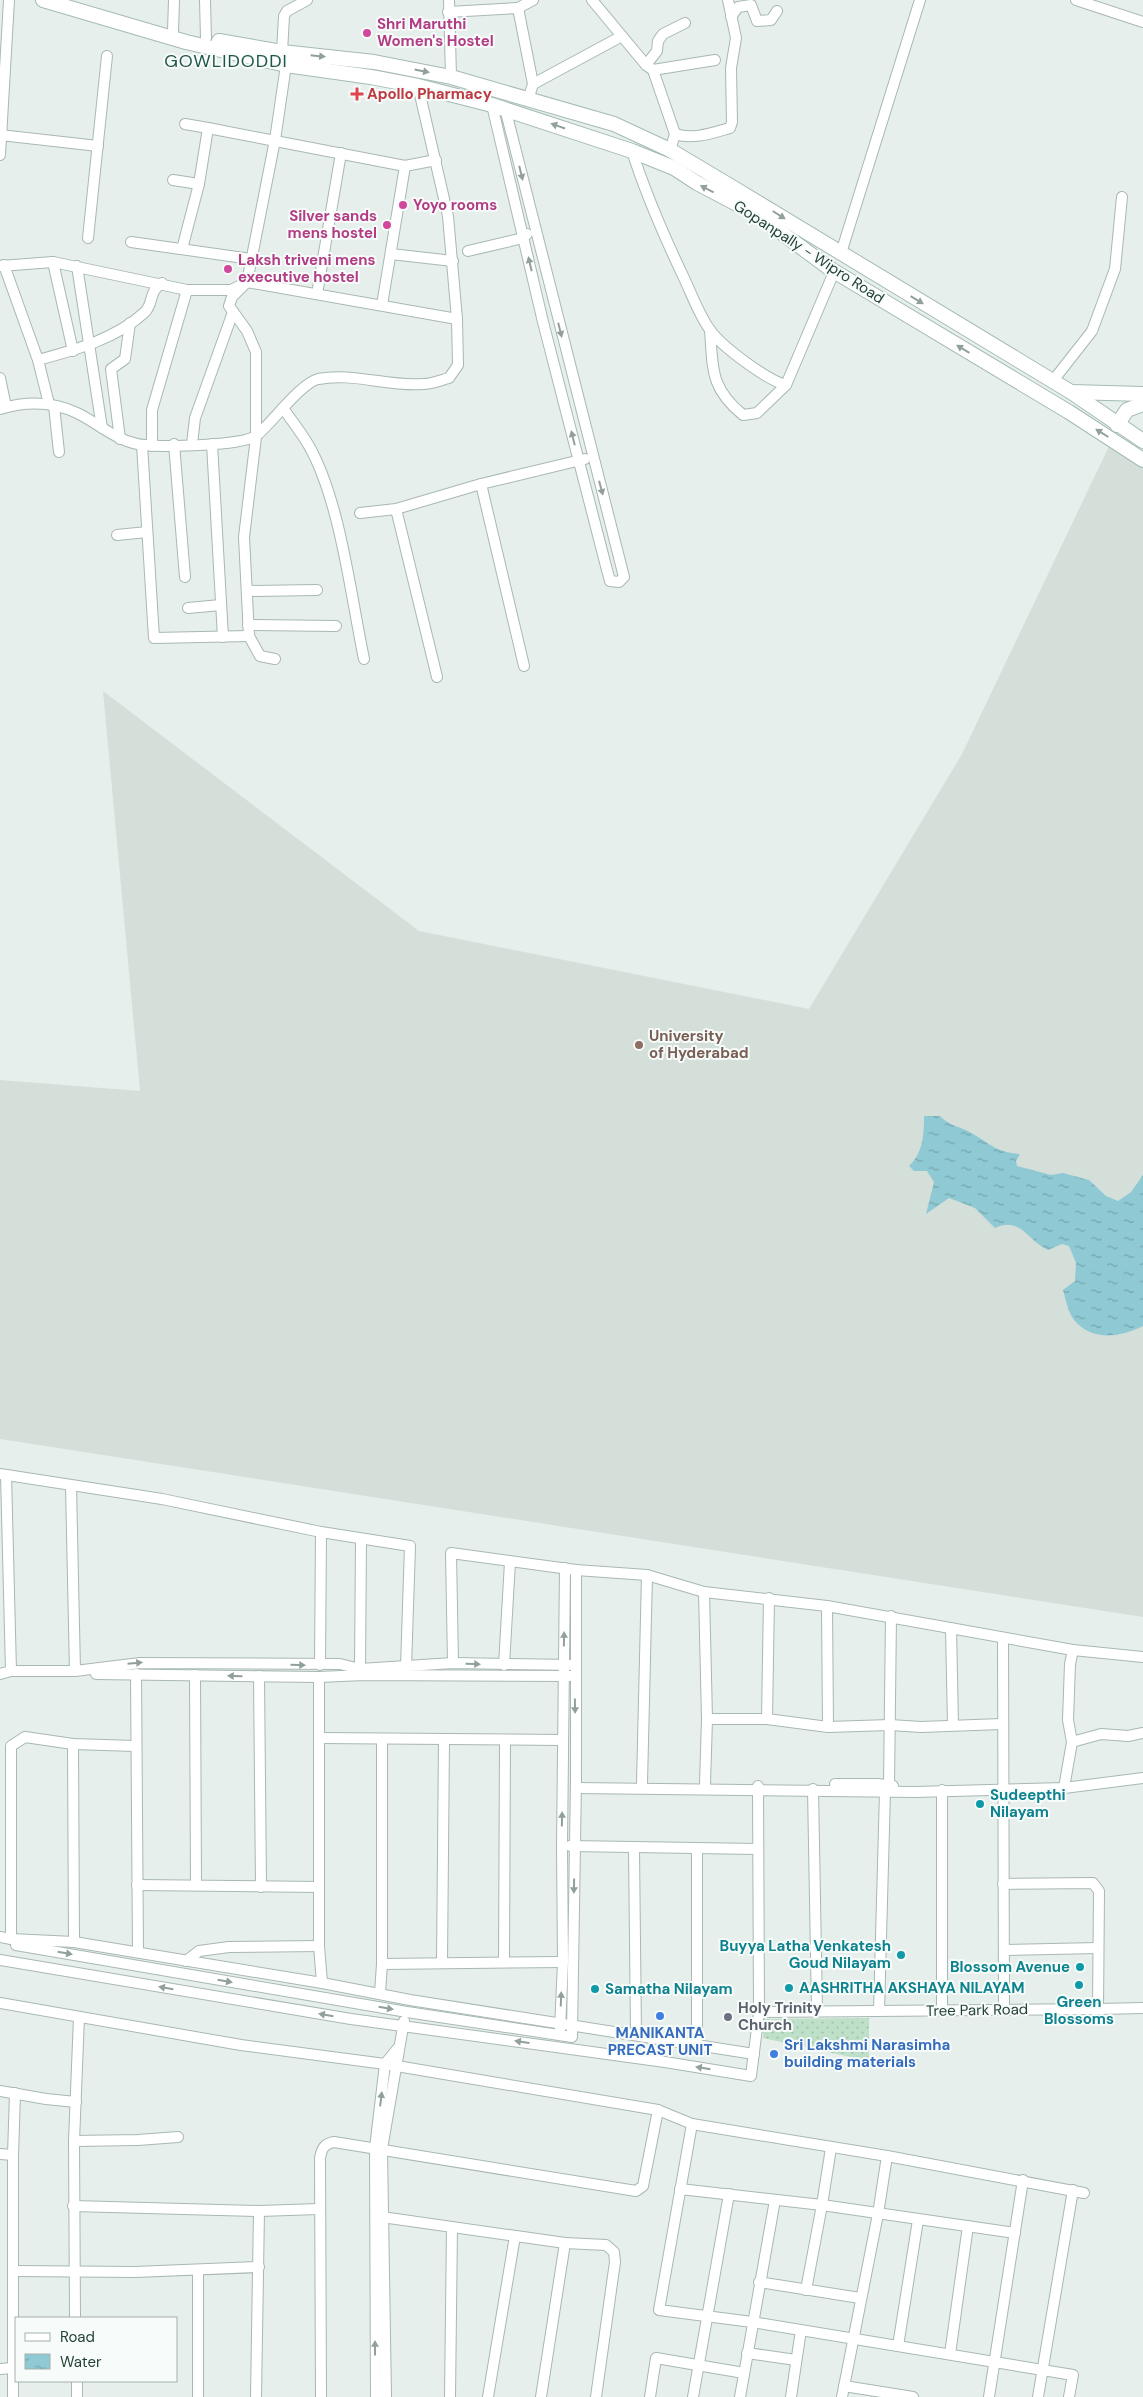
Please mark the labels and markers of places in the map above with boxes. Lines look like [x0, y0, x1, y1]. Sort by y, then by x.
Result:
place label: Shri Maruthi Women's Hostel [377, 14, 494, 51]
marker: Shri Maruthi Women's Hostel [361, 27, 373, 39]
place label: Apollo Pharmacy [367, 84, 492, 104]
marker: Apollo Pharmacy [351, 88, 363, 100]
place label: Yoyo rooms [413, 195, 497, 215]
marker: Yoyo rooms [397, 199, 409, 211]
place label: Silver sands mens hostel [288, 206, 377, 243]
marker: Silver sands mens hostel [381, 219, 393, 231]
place label: Laksh triveni mens executive hostel [238, 250, 375, 287]
marker: Laksh triveni mens executive hostel [222, 263, 234, 275]
place label: University of Hyderabad [649, 1026, 749, 1063]
marker: University of Hyderabad [633, 1039, 645, 1051]
place label: Sudeepthi Nilayam [990, 1785, 1066, 1822]
marker: Sudeepthi Nilayam [974, 1798, 986, 1810]
place label: Buyya Latha Venkatesh Goud Nilayam [720, 1936, 891, 1973]
marker: Buyya Latha Venkatesh Goud Nilayam [895, 1949, 907, 1961]
place label: Blossom Avenue [950, 1957, 1070, 1977]
marker: Blossom Avenue [1074, 1961, 1086, 1973]
place label: AASHRITHA AKSHAYA NILAYAM [799, 1978, 1024, 1998]
place label: Samatha Nilayam [605, 1979, 733, 1999]
marker: Green Blossoms [1073, 1979, 1085, 1991]
marker: AASHRITHA AKSHAYA NILAYAM [783, 1982, 795, 1994]
marker: Samatha Nilayam [589, 1983, 601, 1995]
place label: Green Blossoms [1044, 1992, 1114, 2029]
place label: Holy Trinity Church [738, 1998, 822, 2035]
marker: MANIKANTA PRECAST UNIT [654, 2010, 666, 2022]
marker: Holy Trinity Church [722, 2011, 734, 2023]
place label: MANIKANTA PRECAST UNIT [608, 2023, 712, 2060]
place label: Sri Lakshmi Narasimha building materials [784, 2035, 950, 2072]
marker: Sri Lakshmi Narasimha building materials [768, 2048, 780, 2060]

